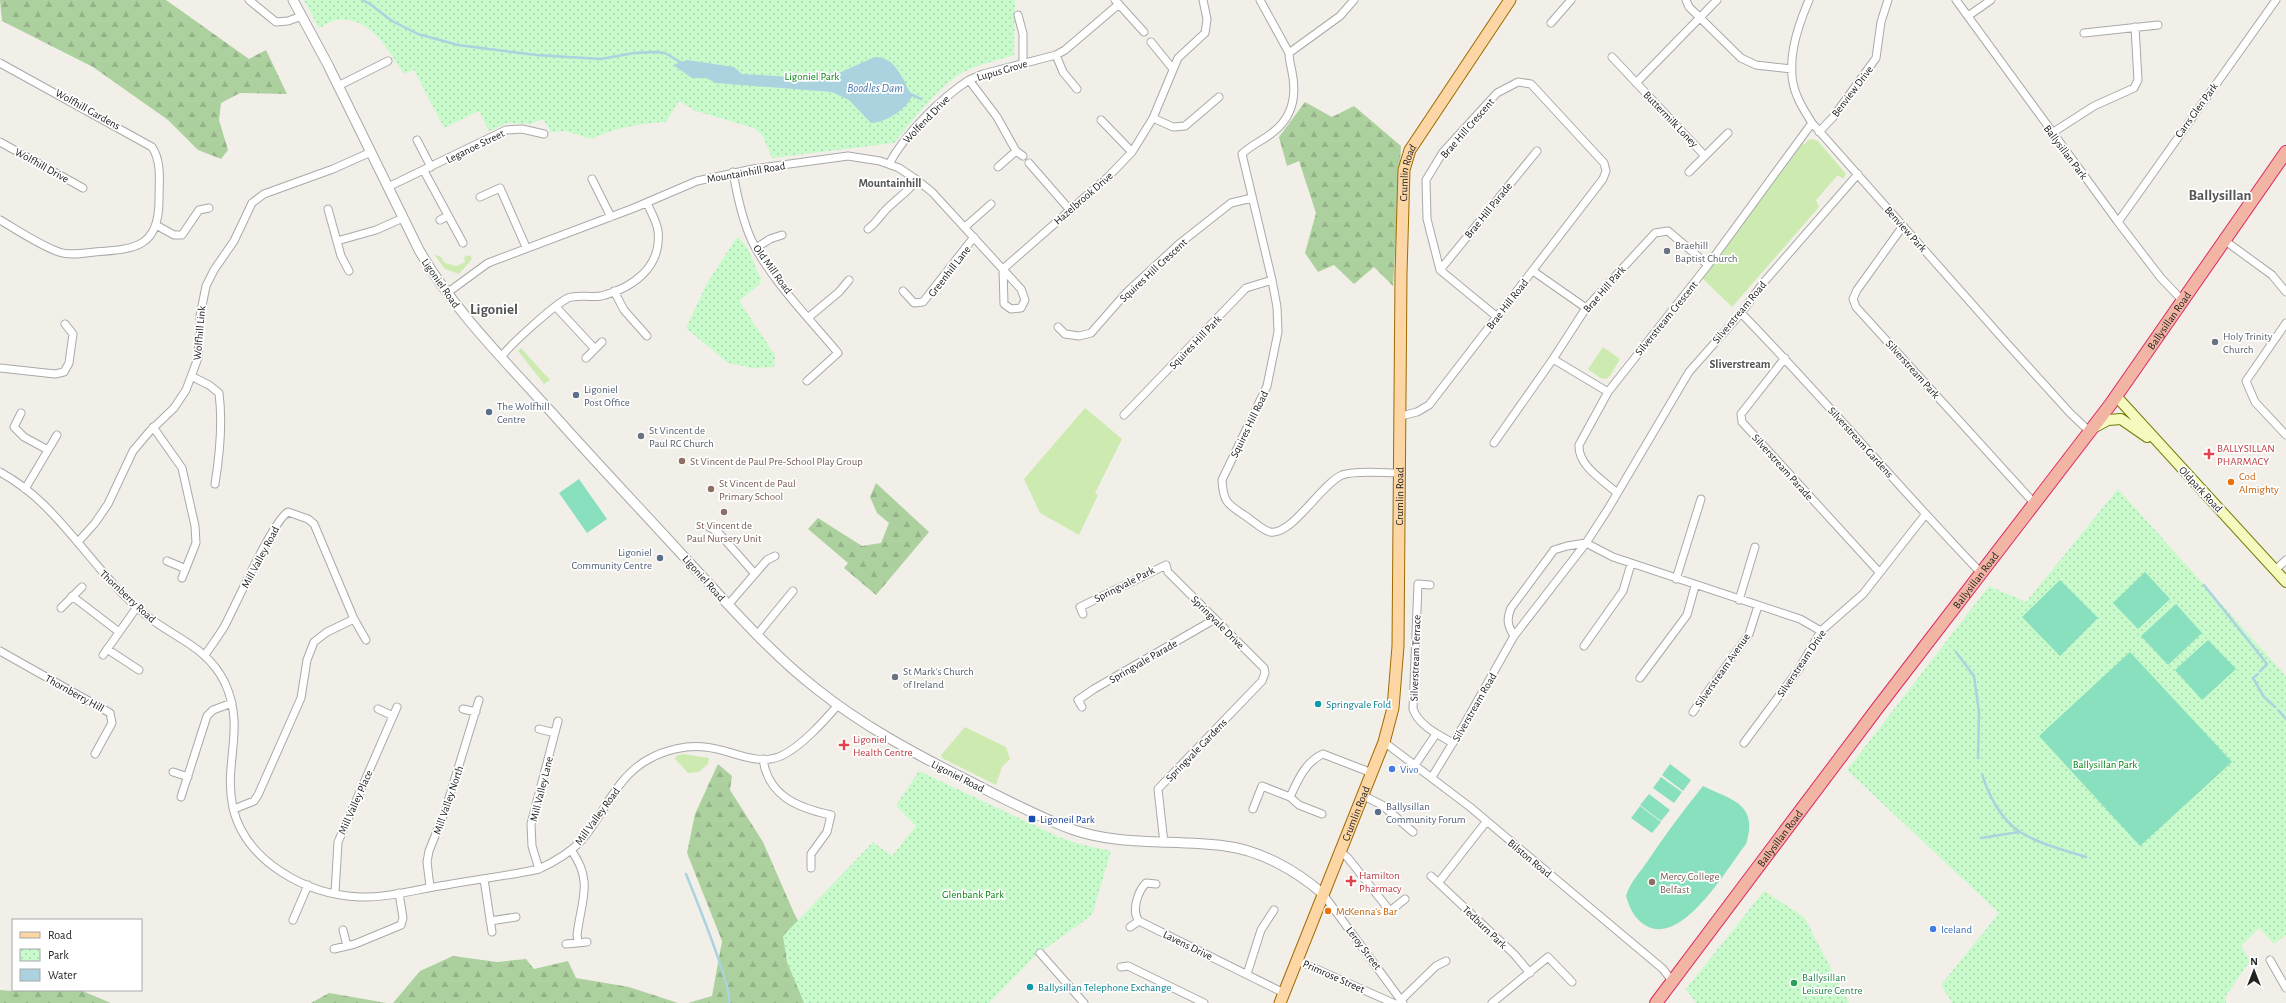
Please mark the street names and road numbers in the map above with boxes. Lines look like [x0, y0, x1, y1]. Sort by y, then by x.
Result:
street label: Lupus Grove [976, 58, 1029, 83]
street label: Benview Drive [1830, 64, 1875, 119]
street label: Carrs Glen Park [2173, 81, 2220, 140]
street label: Wolfhill Gardens [54, 87, 122, 132]
street label: Buttermilk Loney [1641, 89, 1700, 150]
street label: Wolfend Drive [901, 93, 952, 145]
street label: Brae Hill Crescent [1439, 96, 1497, 160]
street label: Ballysillan Park [2042, 123, 2089, 181]
street label: Leganoe Street [444, 127, 507, 165]
street label: Crumlin Road [1398, 142, 1418, 202]
street label: Wolfhill Drive [13, 146, 70, 185]
street label: Mountainhill Road [706, 160, 786, 185]
street label: Hazelbrook Drive [1052, 170, 1115, 227]
street label: Brae Hill Parade [1463, 180, 1514, 240]
street label: Benview Park [1882, 204, 1929, 254]
street label: Squires Hill Crescent [1118, 236, 1189, 304]
street label: Old Mill Road [751, 243, 794, 296]
street label: Greenhill Lane [926, 244, 973, 299]
street label: Ligoniel Road [420, 256, 462, 310]
street label: Brae Hill Park [1581, 264, 1627, 315]
street label: Brae Hill Road [1484, 277, 1531, 332]
street label: Silverstream Crescent [1633, 279, 1700, 358]
street label: Silverstream Road [1710, 279, 1769, 345]
street label: Ballysillan Road [2145, 289, 2193, 352]
street label: Wolfhill Link [192, 305, 207, 361]
street label: Squires Hill Park [1167, 313, 1224, 371]
street label: Silverstream Park [1884, 338, 1942, 401]
street label: Squires Hill Road [1229, 389, 1270, 459]
street label: Silverstream Gardens [1826, 405, 1895, 480]
street label: Silverstream Parade [1750, 432, 1815, 503]
street label: Oldpark Road [2177, 464, 2225, 515]
street label: Crumlin Road [1394, 467, 1405, 525]
street label: Mill Valley Road [240, 524, 281, 590]
street label: Ballysillan Road [1951, 550, 2001, 611]
street label: Ligoniel Road [680, 553, 727, 604]
street label: Springvale Park [1092, 565, 1156, 604]
street label: Thornberry Road [98, 568, 158, 625]
street label: Springvale Drive [1189, 594, 1246, 651]
street label: Silverstream Terrace [1408, 615, 1423, 701]
street label: Silverstream Drive [1775, 628, 1828, 699]
street label: Silverstream Avenue [1693, 631, 1752, 709]
street label: Springvale Parade [1107, 637, 1179, 685]
street label: Silverstream Road [1450, 671, 1499, 743]
street label: Thornberry Hill [43, 673, 106, 714]
street label: Springvale Gardens [1164, 717, 1229, 784]
street label: Mill Valley Lane [528, 755, 555, 823]
street label: Ligoniel Road [930, 758, 986, 795]
street label: Mill Valley North [432, 764, 465, 836]
street label: Mill Valley Place [336, 768, 375, 836]
street label: Crumlin Road [1340, 784, 1372, 843]
street label: Mill Valley Road [573, 785, 622, 847]
street label: Ballysillan Road [1755, 808, 1805, 869]
street label: Bilston Road [1506, 837, 1554, 880]
street label: Tedburn Park [1460, 904, 1509, 951]
street label: Leroy Street [1344, 925, 1384, 972]
street label: Lavens Drive [1161, 929, 1214, 962]
street label: Primrose Street [1301, 958, 1367, 995]

